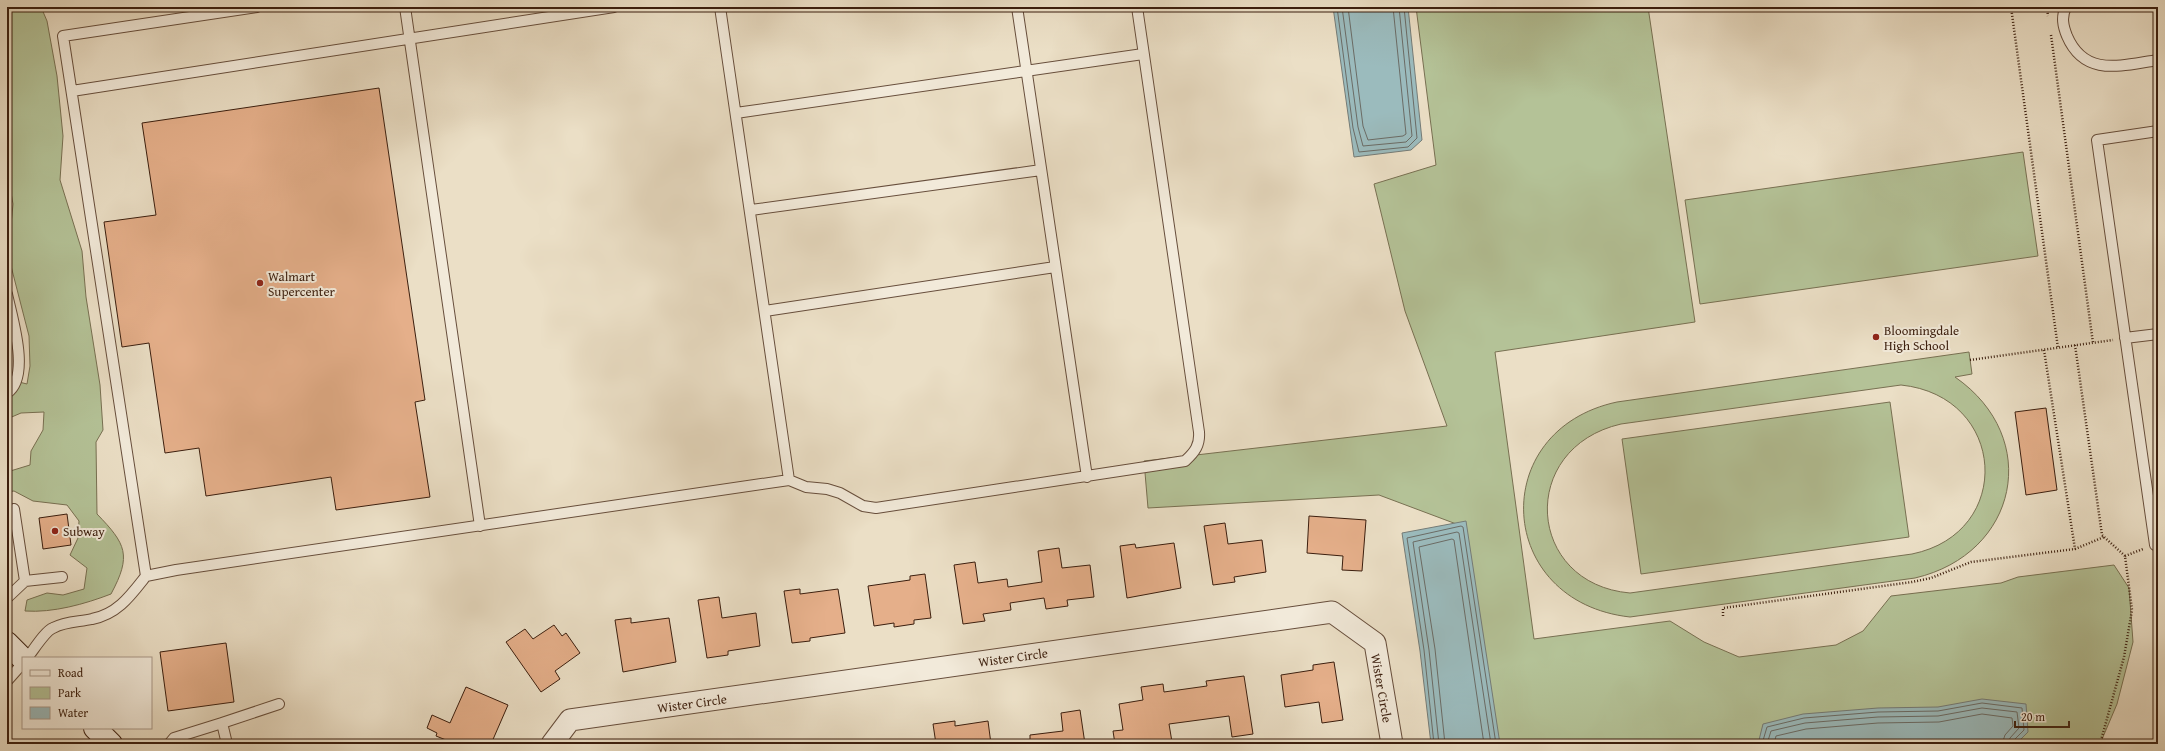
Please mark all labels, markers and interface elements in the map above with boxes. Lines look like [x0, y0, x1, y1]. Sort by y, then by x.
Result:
place label: Walmart Supercenter [268, 267, 336, 301]
marker: Walmart Supercenter [255, 278, 265, 288]
place label: Bloomingdale High School [1884, 321, 1959, 355]
marker: Bloomingdale High School [1871, 332, 1881, 342]
place label: Subway [63, 522, 105, 541]
marker: Subway [50, 526, 60, 536]
street label: Wister Circle [977, 643, 1049, 672]
street label: Wister Circle [1366, 652, 1397, 724]
legend [22, 657, 152, 729]
text: Road [58, 664, 84, 681]
text: Park [58, 684, 82, 701]
street label: Wister Circle [656, 689, 728, 718]
scale bar [2015, 703, 2069, 729]
text: Water [58, 704, 88, 721]
text: 20 m [2021, 708, 2045, 725]

